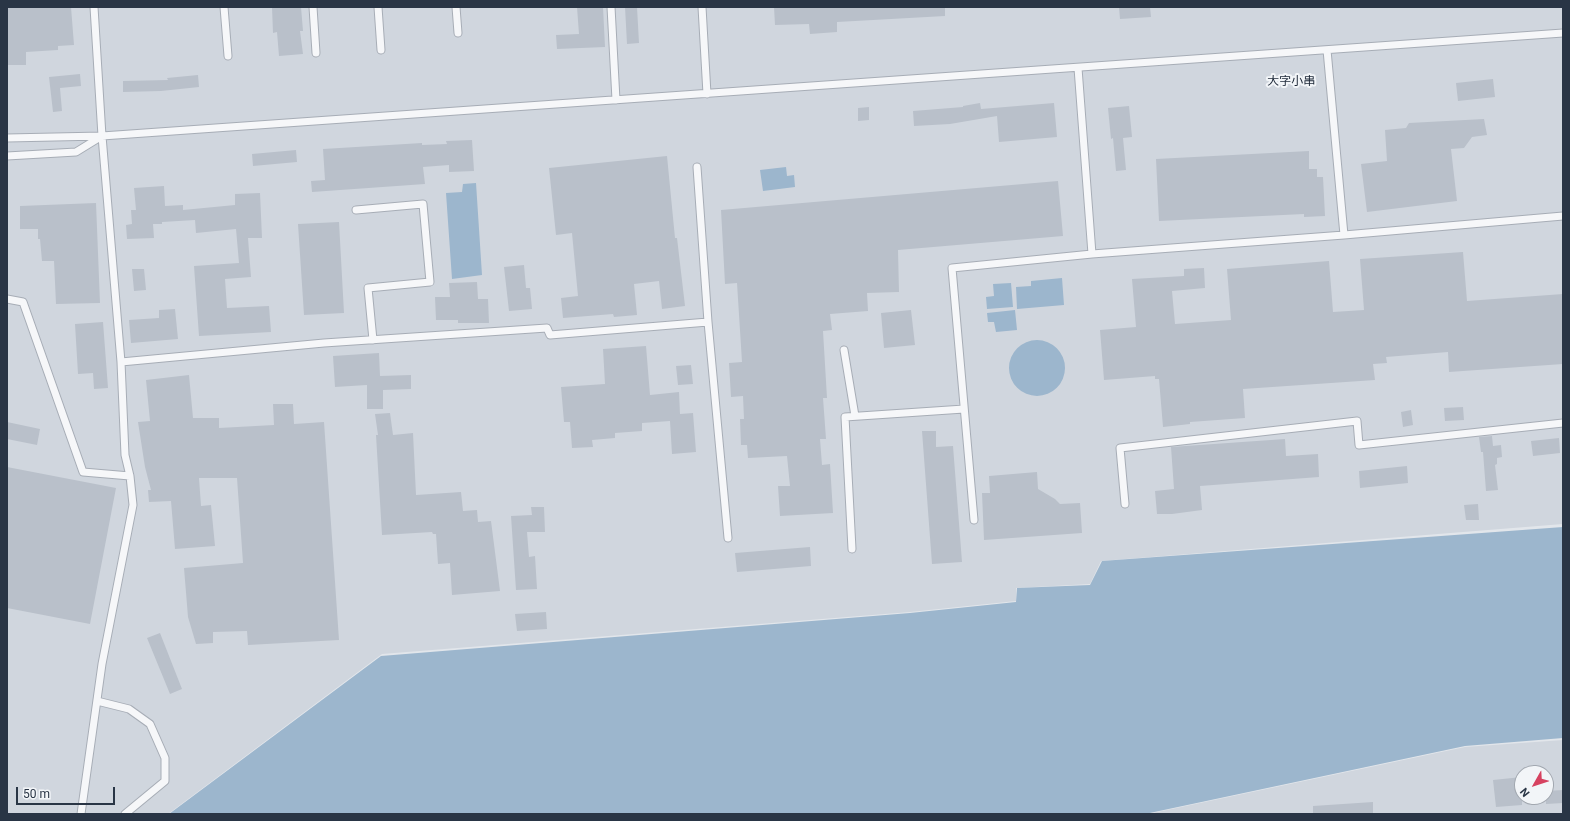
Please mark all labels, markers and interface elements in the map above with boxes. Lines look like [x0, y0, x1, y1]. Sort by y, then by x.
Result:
district label: 大字小串 [1267, 75, 1315, 89]
north arrow [1514, 765, 1554, 805]
scale bar [18, 779, 117, 805]
text: N [1518, 785, 1533, 799]
text: 50 m [23, 787, 50, 801]

